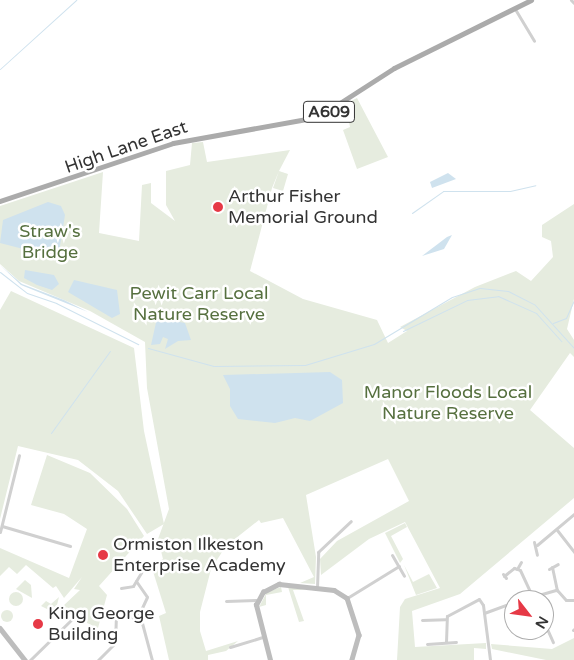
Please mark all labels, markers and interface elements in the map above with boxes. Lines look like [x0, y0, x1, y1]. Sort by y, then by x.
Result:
road number: A609 [303, 98, 355, 125]
street label: High Lane East [62, 116, 190, 178]
place label: Arthur Fisher Memorial Ground [228, 186, 378, 228]
marker: Arthur Fisher Memorial Ground [212, 201, 224, 213]
park label: Straw's Bridge [19, 221, 81, 264]
park label: Pewit Carr Local Nature Reserve [130, 283, 268, 326]
park label: Manor Floods Local Nature Reserve [364, 382, 532, 424]
place label: Ormiston Ilkeston Enterprise Academy [113, 534, 286, 576]
marker: Ormiston Ilkeston Enterprise Academy [97, 549, 109, 561]
north arrow [504, 590, 554, 640]
place label: King George Building [48, 603, 154, 646]
text: N [531, 613, 552, 631]
marker: King George Building [32, 618, 44, 630]

